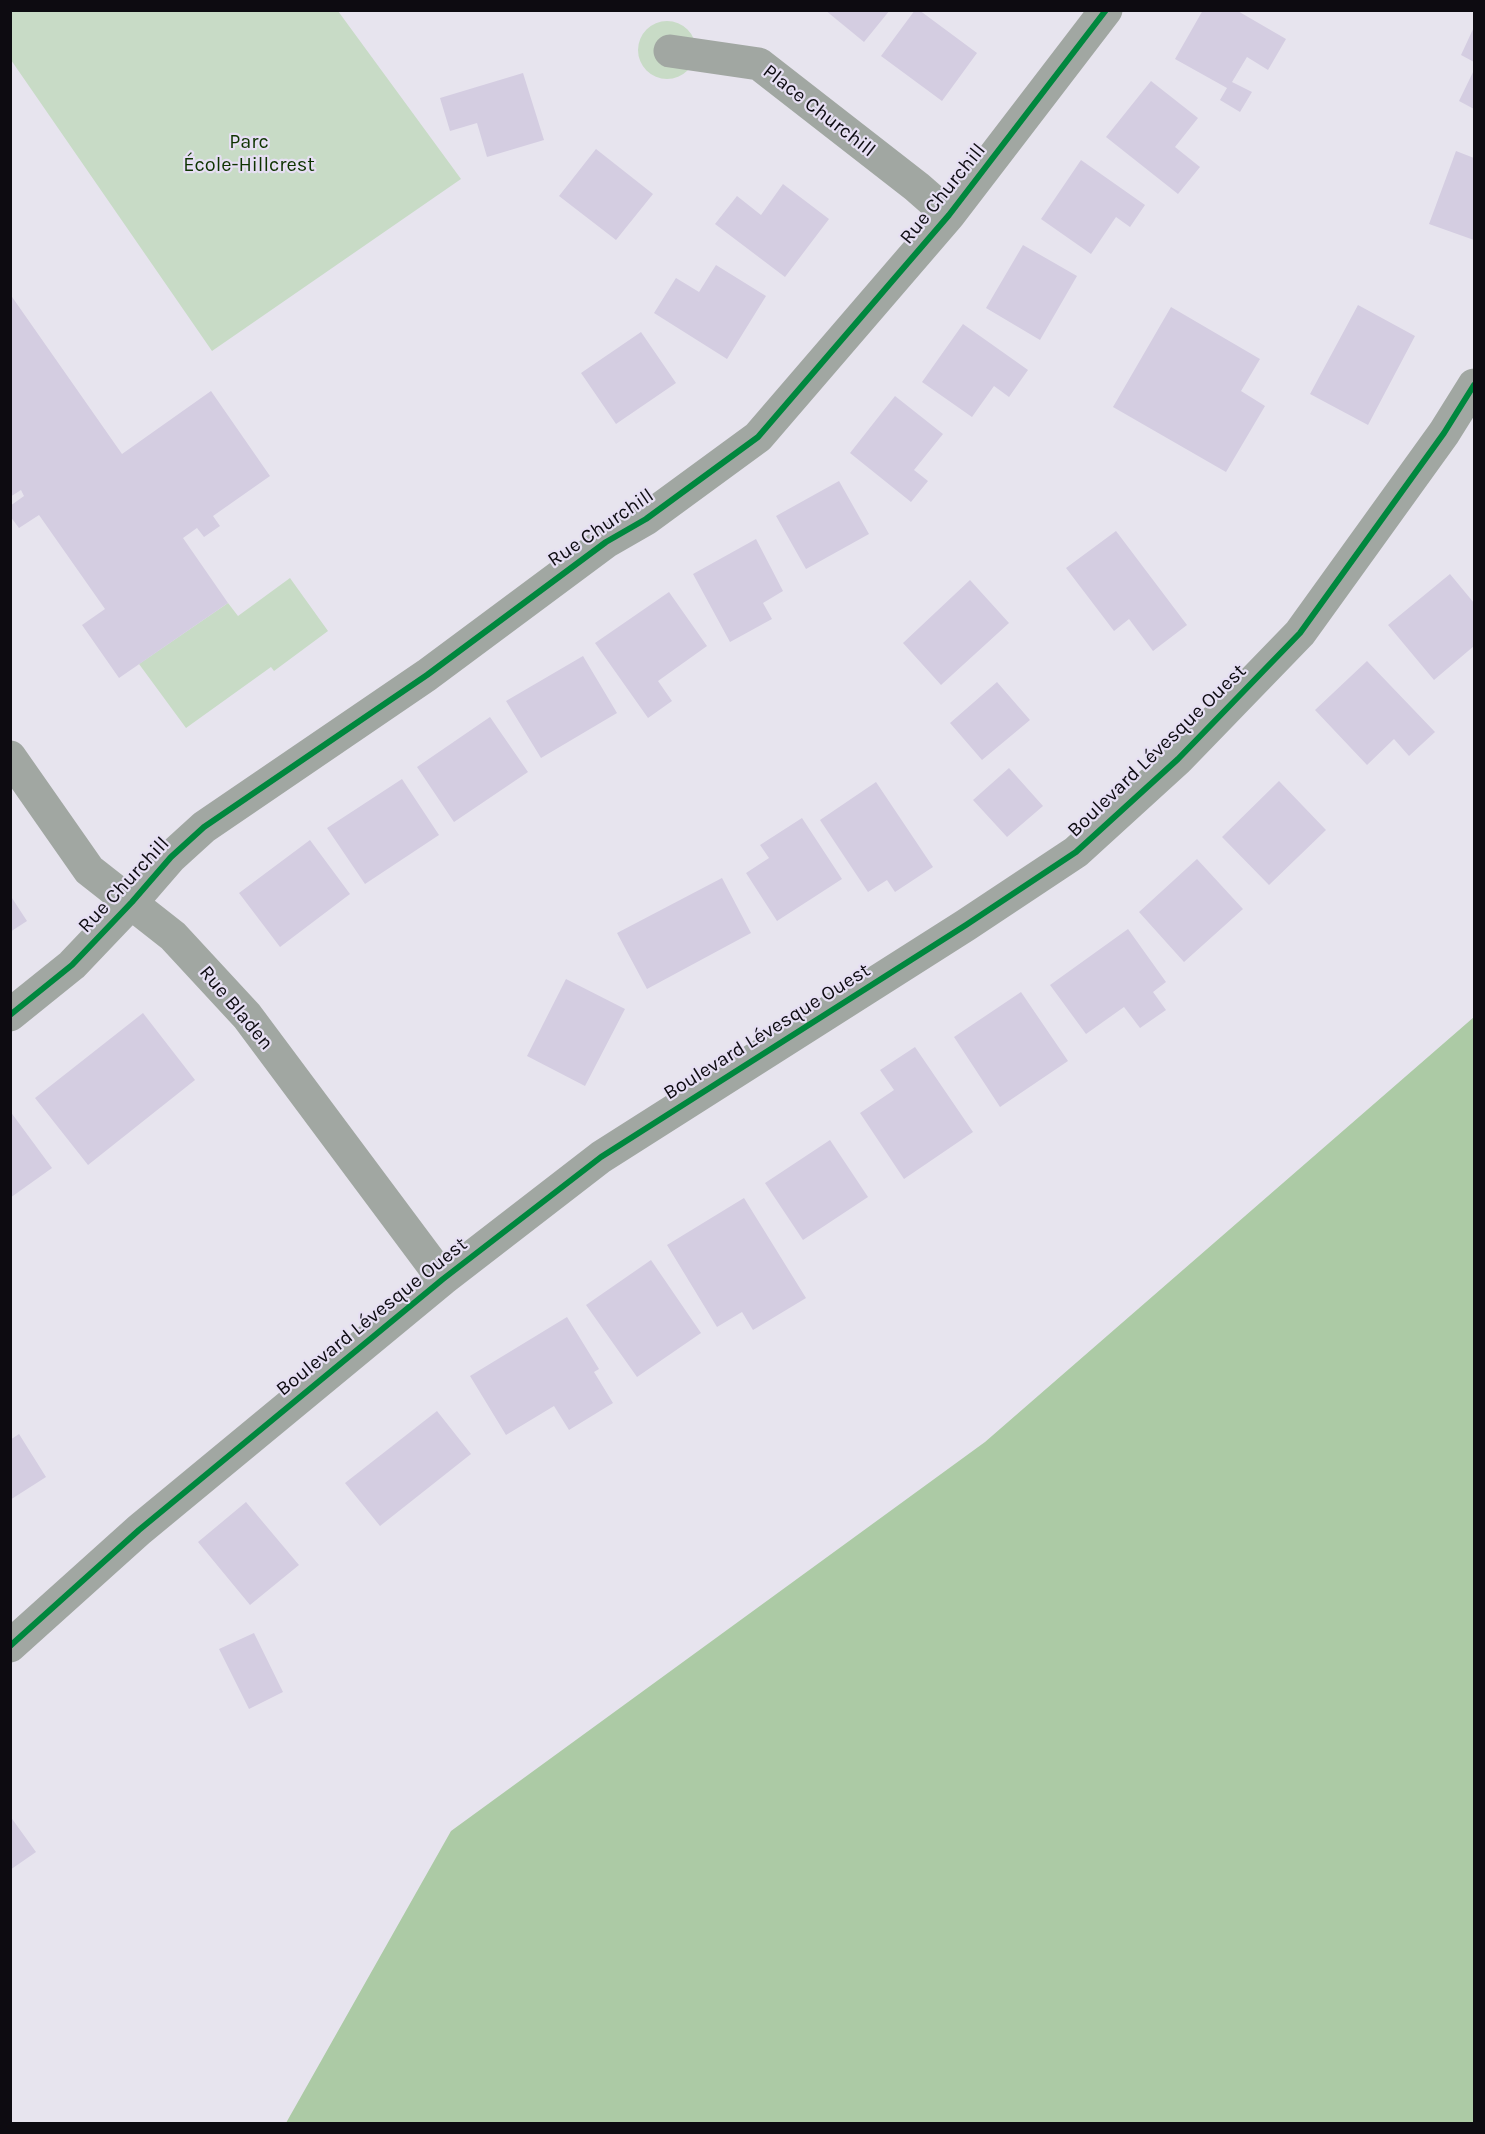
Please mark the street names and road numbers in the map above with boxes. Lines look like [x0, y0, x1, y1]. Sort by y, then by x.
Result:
street label: Place Churchill [758, 60, 880, 162]
street label: Rue Churchill [895, 139, 991, 249]
street label: Rue Churchill [543, 484, 659, 572]
street label: Boulevard Lévesque Ouest [1063, 659, 1251, 843]
street label: Rue Churchill [73, 832, 175, 938]
street label: Boulevard Lévesque Ouest [659, 959, 875, 1105]
street label: Rue Bladen [194, 961, 278, 1055]
street label: Boulevard Lévesque Ouest [272, 1233, 472, 1401]

